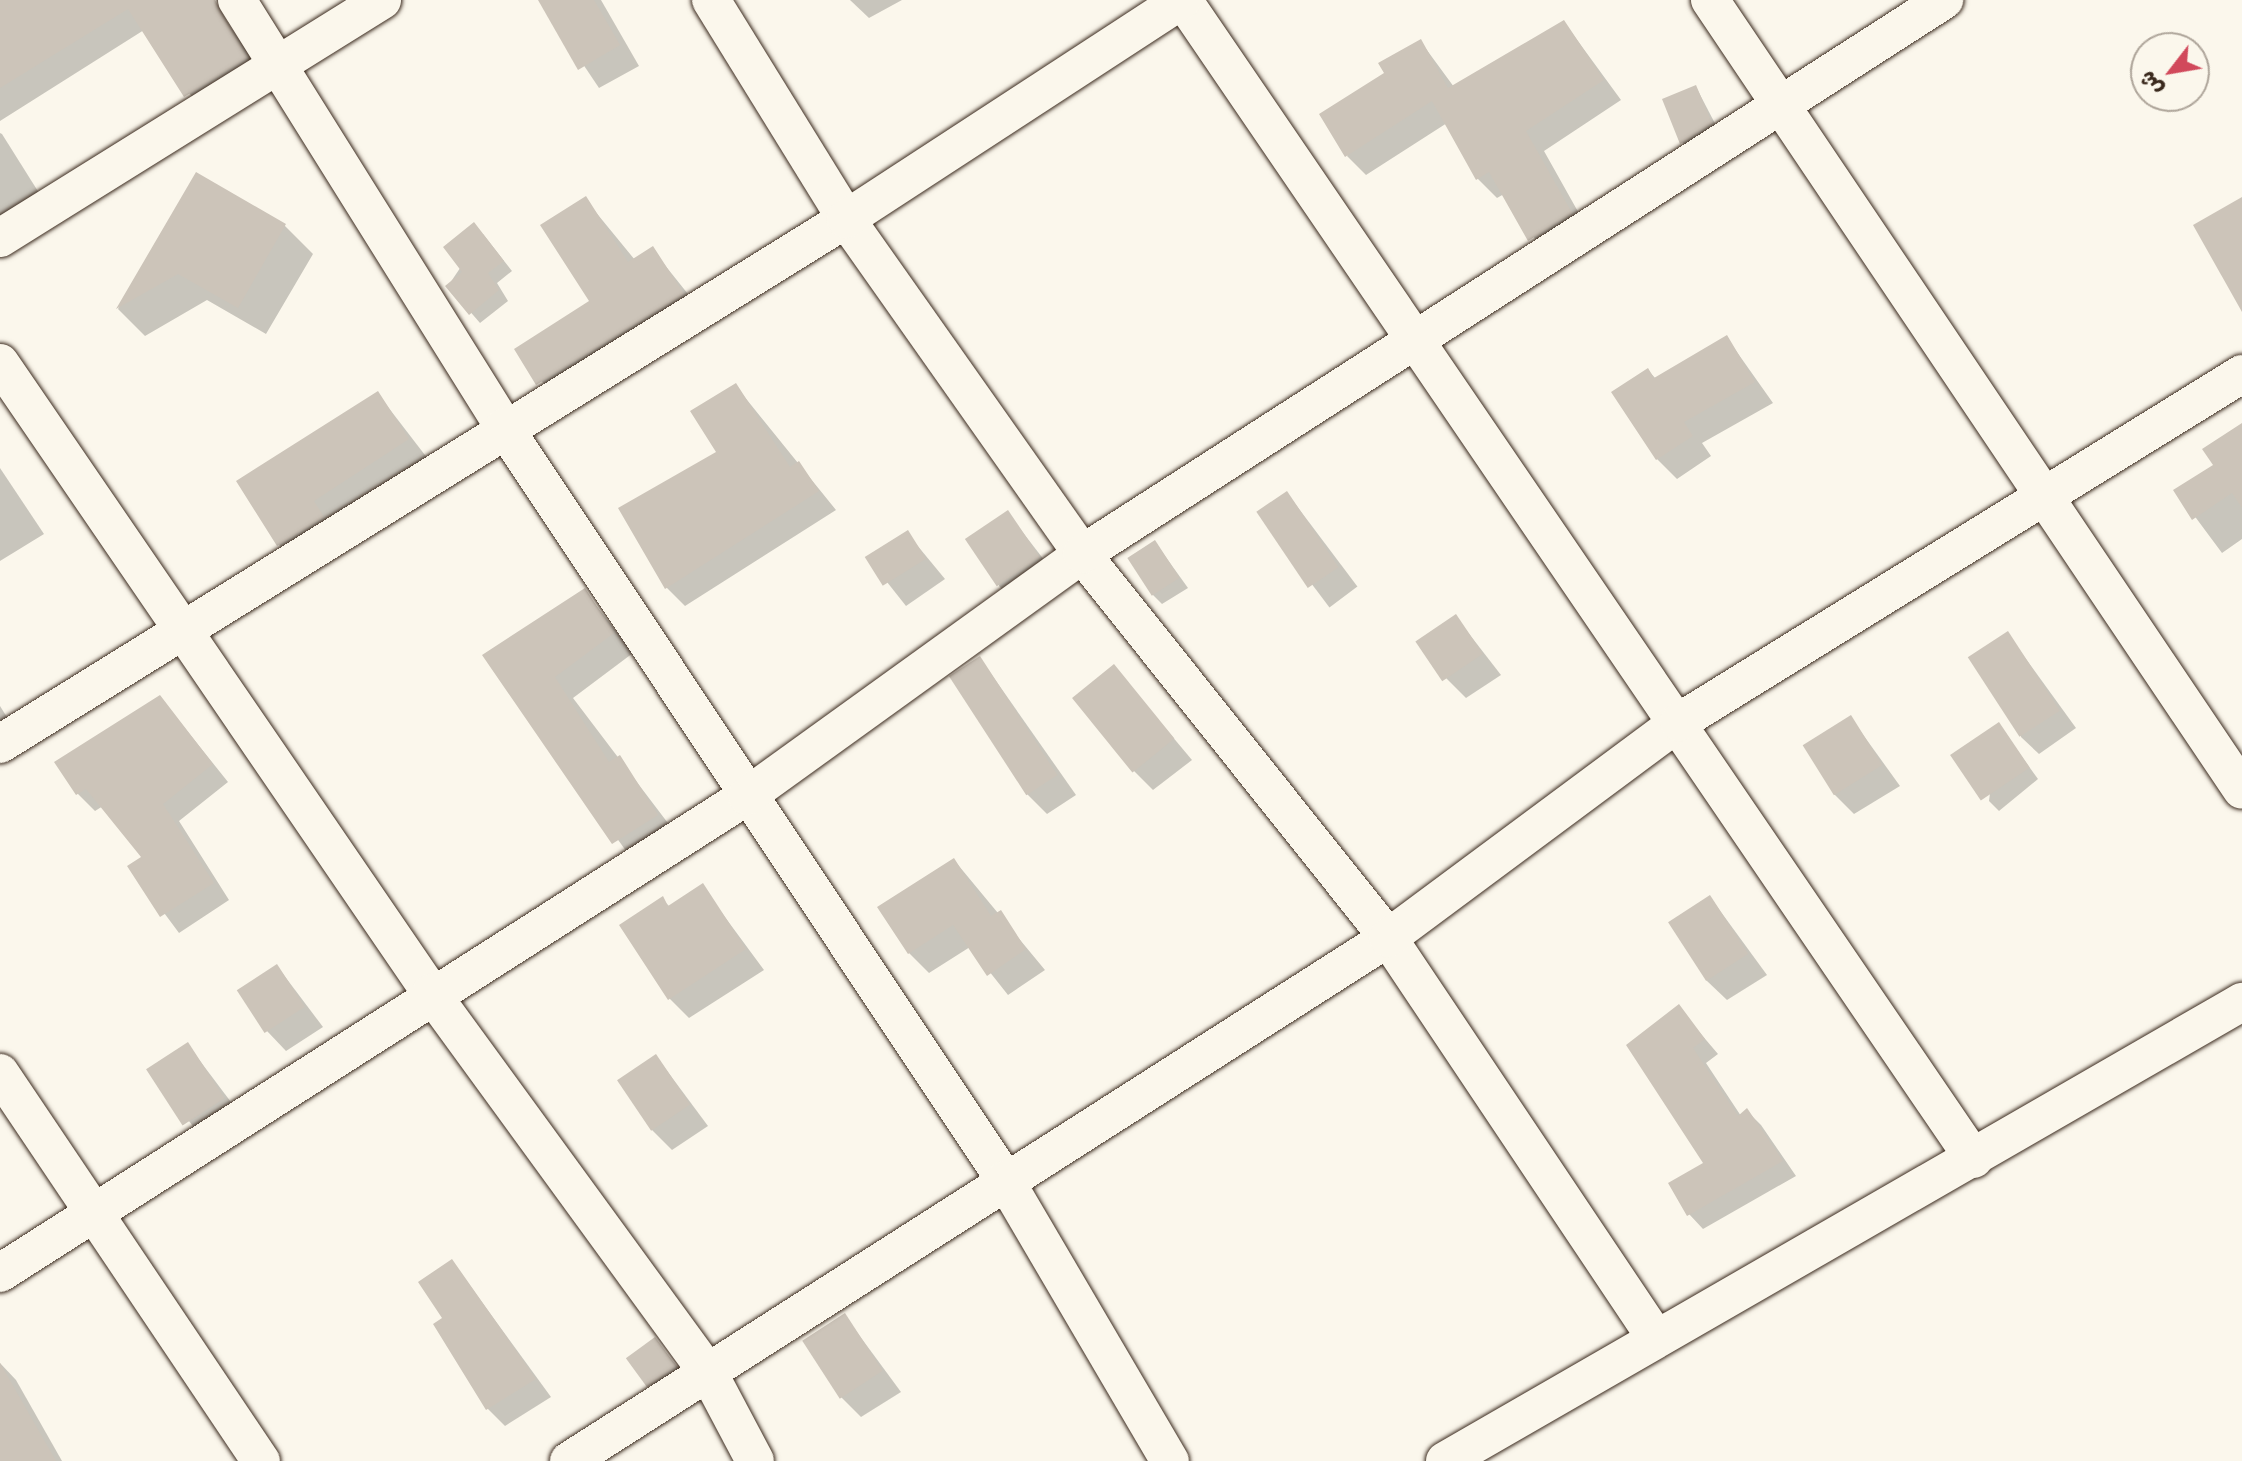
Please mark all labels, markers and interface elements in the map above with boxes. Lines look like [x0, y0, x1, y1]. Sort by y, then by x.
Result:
north arrow [2130, 32, 2210, 112]
text: ش [2133, 66, 2169, 101]

